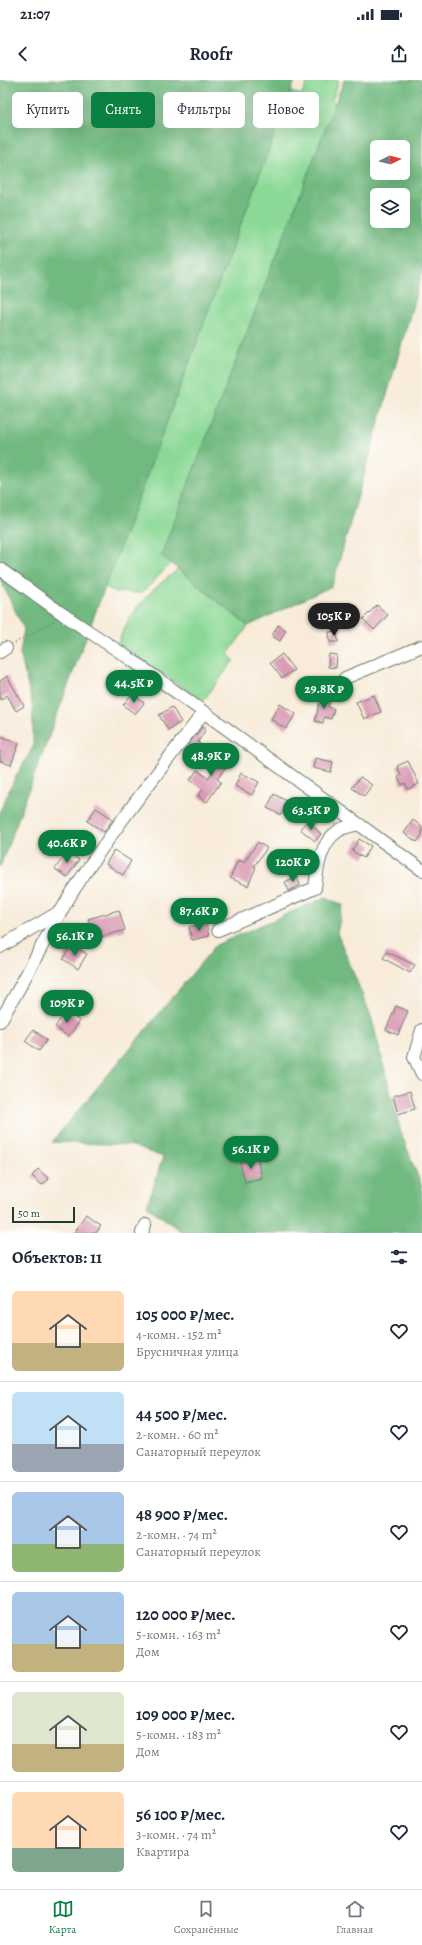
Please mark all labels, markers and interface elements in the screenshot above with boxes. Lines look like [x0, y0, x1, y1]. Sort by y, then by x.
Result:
text: 21:07 [20, 4, 50, 24]
text: Roofr [189, 42, 233, 66]
icon: back [12, 43, 34, 65]
icon: share [388, 43, 410, 65]
chip: Купить [12, 92, 83, 128]
chip: Снять [91, 92, 155, 128]
chip: Фильтры [163, 92, 245, 128]
chip: Новое [253, 92, 319, 128]
north arrow [370, 140, 410, 180]
map controls [370, 140, 410, 228]
button: layers [370, 188, 410, 228]
pin: 105K ₽ [301, 603, 367, 637]
text: 105K ₽ [317, 607, 351, 624]
pin: 44.5K ₽ [97, 670, 171, 704]
text: 44.5K ₽ [115, 674, 153, 691]
pin: 29.8K ₽ [287, 676, 361, 710]
text: 29.8K ₽ [304, 680, 344, 697]
pin: 48.9K ₽ [174, 743, 248, 777]
text: 48.9K ₽ [191, 747, 231, 764]
pin: 63.5K ₽ [274, 797, 348, 831]
text: 63.5K ₽ [292, 801, 330, 818]
pin: 40.6K ₽ [30, 830, 104, 864]
text: 40.6K ₽ [47, 834, 87, 851]
pin: 120K ₽ [260, 849, 326, 883]
text: 120K ₽ [276, 853, 310, 870]
pin: 87.6K ₽ [162, 898, 236, 932]
text: 87.6K ₽ [180, 902, 218, 919]
pin: 56.1K ₽ [38, 923, 112, 957]
text: 56.1K ₽ [56, 927, 94, 944]
pin: 109K ₽ [34, 990, 100, 1024]
text: 109K ₽ [50, 994, 84, 1011]
pin: 56.1K ₽ [214, 1136, 288, 1170]
text: 56.1K ₽ [232, 1140, 270, 1157]
scale bar [12, 1205, 75, 1224]
text: 50 m [18, 1206, 40, 1221]
text: Объектов: 11 [12, 1246, 102, 1269]
icon: filters [388, 1246, 410, 1268]
text: 105 000 ₽/мес. [136, 1303, 235, 1326]
icon: home [44, 1307, 92, 1355]
icon: heart [388, 1320, 410, 1342]
text: 4-комн. · 152 m² [136, 1326, 221, 1343]
text: Брусничная улица [136, 1343, 239, 1360]
text: 44 500 ₽/мес. [136, 1403, 228, 1426]
icon: home [44, 1408, 92, 1456]
icon: heart [388, 1421, 410, 1443]
text: 2-комн. · 60 m² [136, 1426, 219, 1443]
text: Санаторный переулок [136, 1443, 261, 1460]
text: 48 900 ₽/мес. [136, 1503, 228, 1526]
icon: home [44, 1508, 92, 1556]
icon: heart [388, 1521, 410, 1543]
text: 2-комн. · 74 m² [136, 1526, 217, 1543]
text: Санаторный переулок [136, 1543, 261, 1560]
text: 120 000 ₽/мес. [136, 1603, 236, 1626]
icon: home [44, 1608, 92, 1656]
icon: heart [388, 1621, 410, 1643]
text: 5-комн. · 163 m² [136, 1626, 221, 1643]
text: Дом [136, 1643, 160, 1660]
text: 109 000 ₽/мес. [136, 1703, 235, 1726]
icon: home [44, 1708, 92, 1756]
icon: heart [388, 1721, 410, 1743]
text: 5-комн. · 183 m² [136, 1726, 221, 1743]
text: Дом [136, 1743, 160, 1760]
text: 56 100 ₽/мес. [136, 1803, 226, 1826]
icon: home [44, 1808, 92, 1856]
icon: heart [388, 1821, 410, 1843]
text: 3-комн. · 74 m² [136, 1826, 216, 1843]
text: Квартира [136, 1843, 190, 1860]
tab: Карта [49, 1898, 76, 1937]
tab: Сохранённые [174, 1898, 239, 1937]
tab: Главная [336, 1898, 373, 1937]

